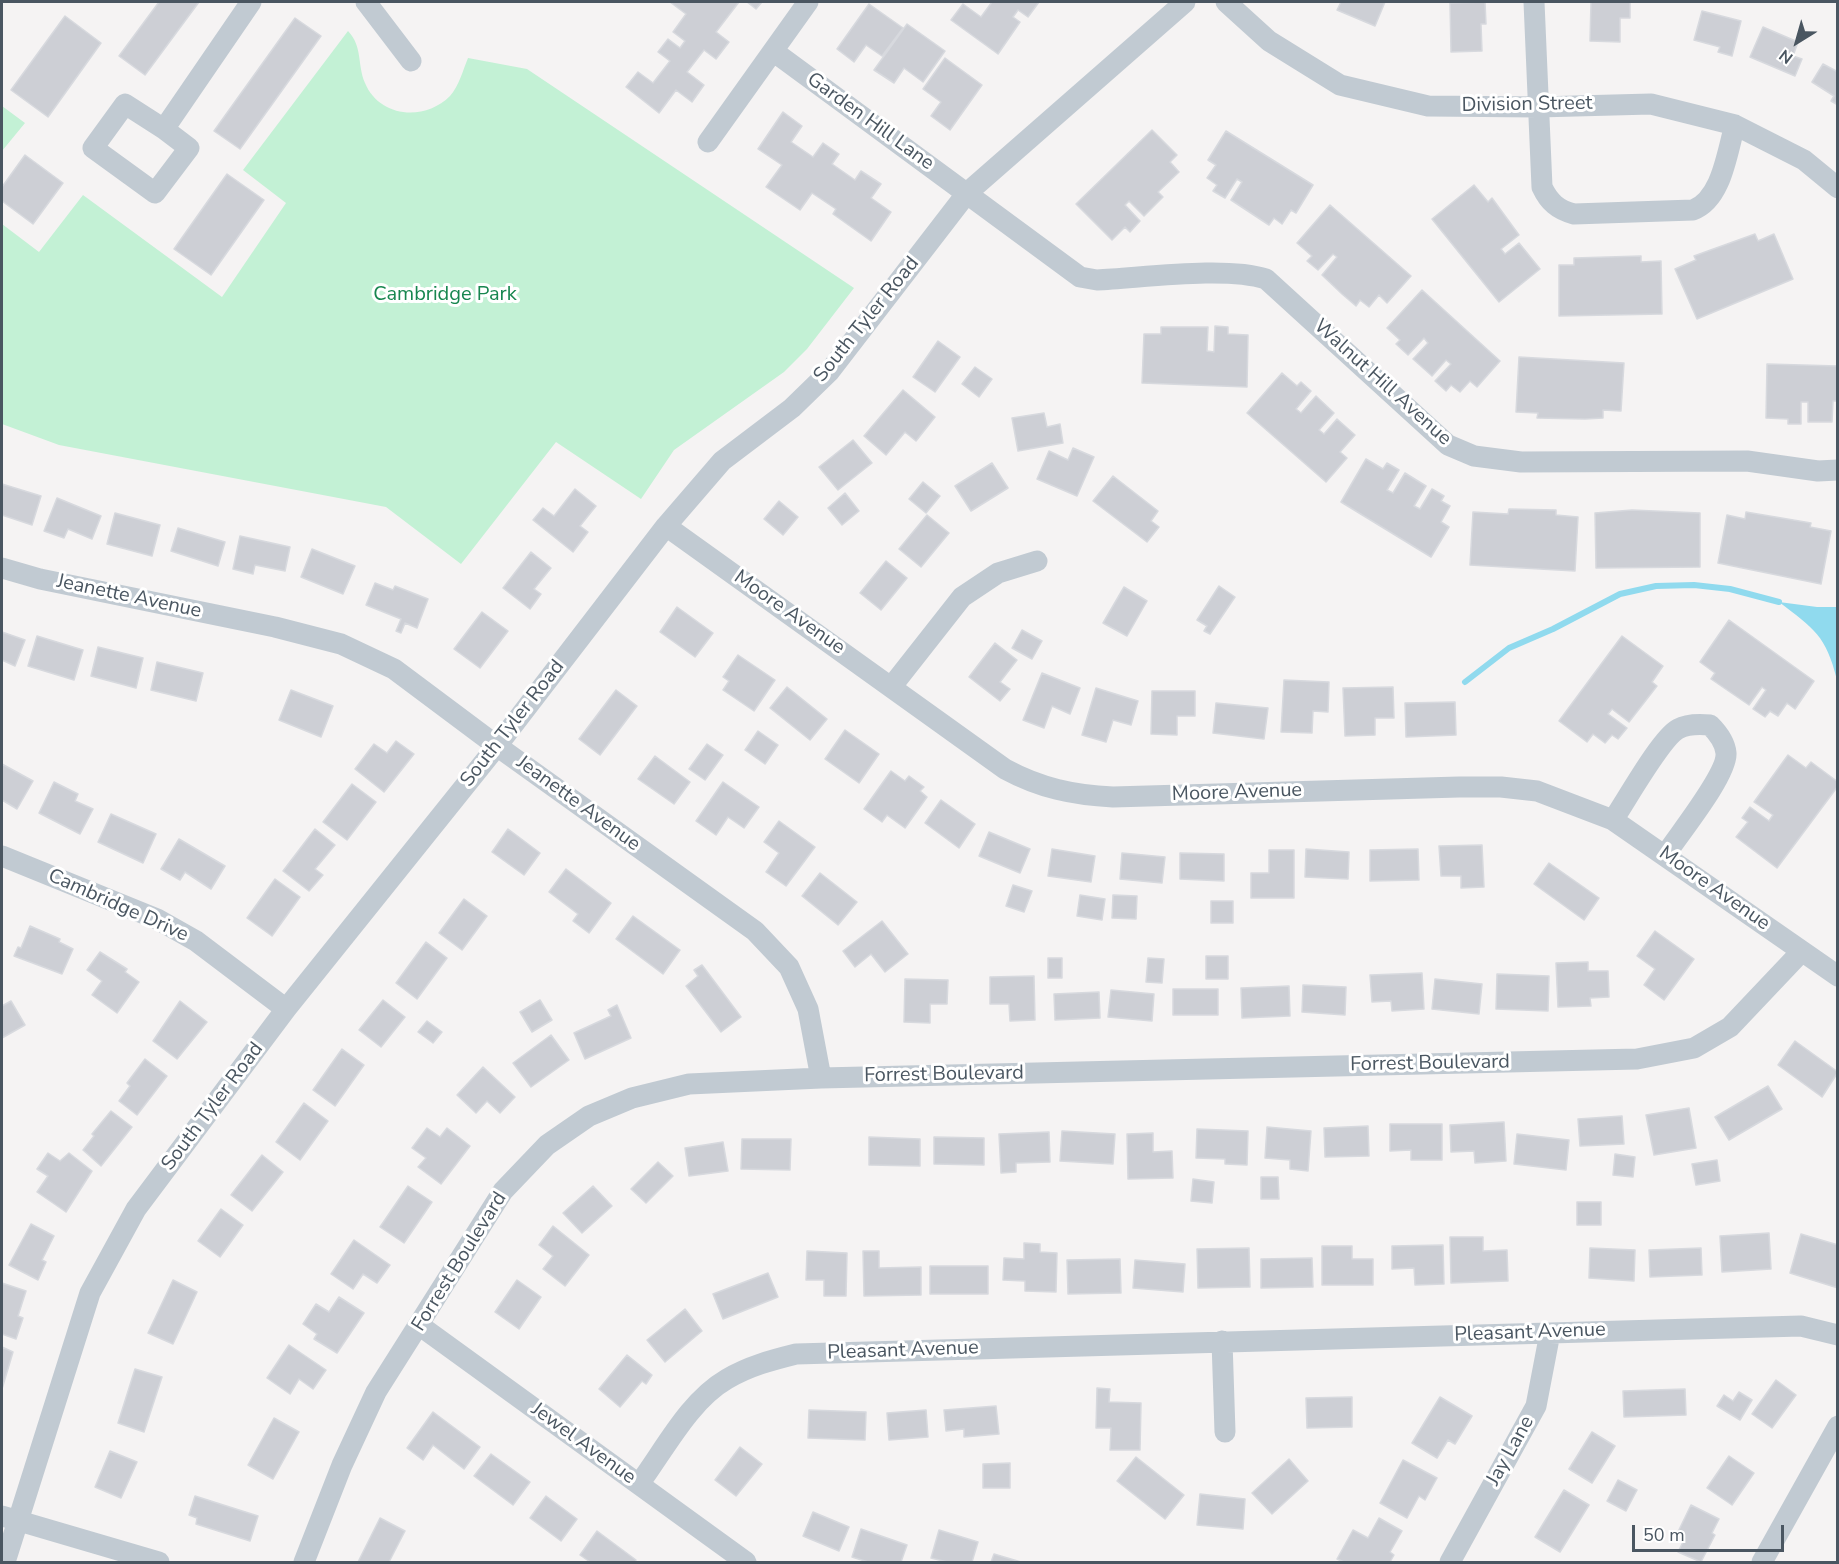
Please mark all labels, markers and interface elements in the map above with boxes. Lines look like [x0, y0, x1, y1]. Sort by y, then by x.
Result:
north arrow [1767, 12, 1827, 72]
text: N [1775, 44, 1798, 69]
street label: Garden Hill Lane [802, 68, 938, 176]
street label: Division Street [1461, 92, 1593, 118]
street label: South Tyler Road [809, 252, 925, 388]
park label: Cambridge Park [373, 283, 517, 307]
street label: Walnut Hill Avenue [1308, 315, 1456, 451]
street label: Moore Avenue [729, 566, 849, 660]
street label: Jeanette Avenue [55, 570, 203, 624]
street label: South Tyler Road [456, 656, 570, 792]
street label: Jeanette Avenue [511, 751, 645, 857]
street label: Moore Avenue [1172, 779, 1302, 807]
street label: Moore Avenue [1654, 842, 1774, 936]
street label: Cambridge Drive [44, 864, 192, 948]
street label: South Tyler Road [157, 1038, 269, 1176]
street label: Forrest Boulevard [1350, 1051, 1510, 1077]
street label: Forrest Boulevard [864, 1062, 1024, 1088]
street label: Forrest Boulevard [407, 1188, 513, 1336]
street label: Pleasant Avenue [1454, 1318, 1606, 1348]
street label: Pleasant Avenue [827, 1336, 979, 1366]
street label: Jewel Avenue [526, 1398, 640, 1490]
street label: Jay Lane [1482, 1412, 1540, 1490]
scale bar [1635, 1513, 1786, 1551]
text: 50 m [1643, 1523, 1685, 1547]

